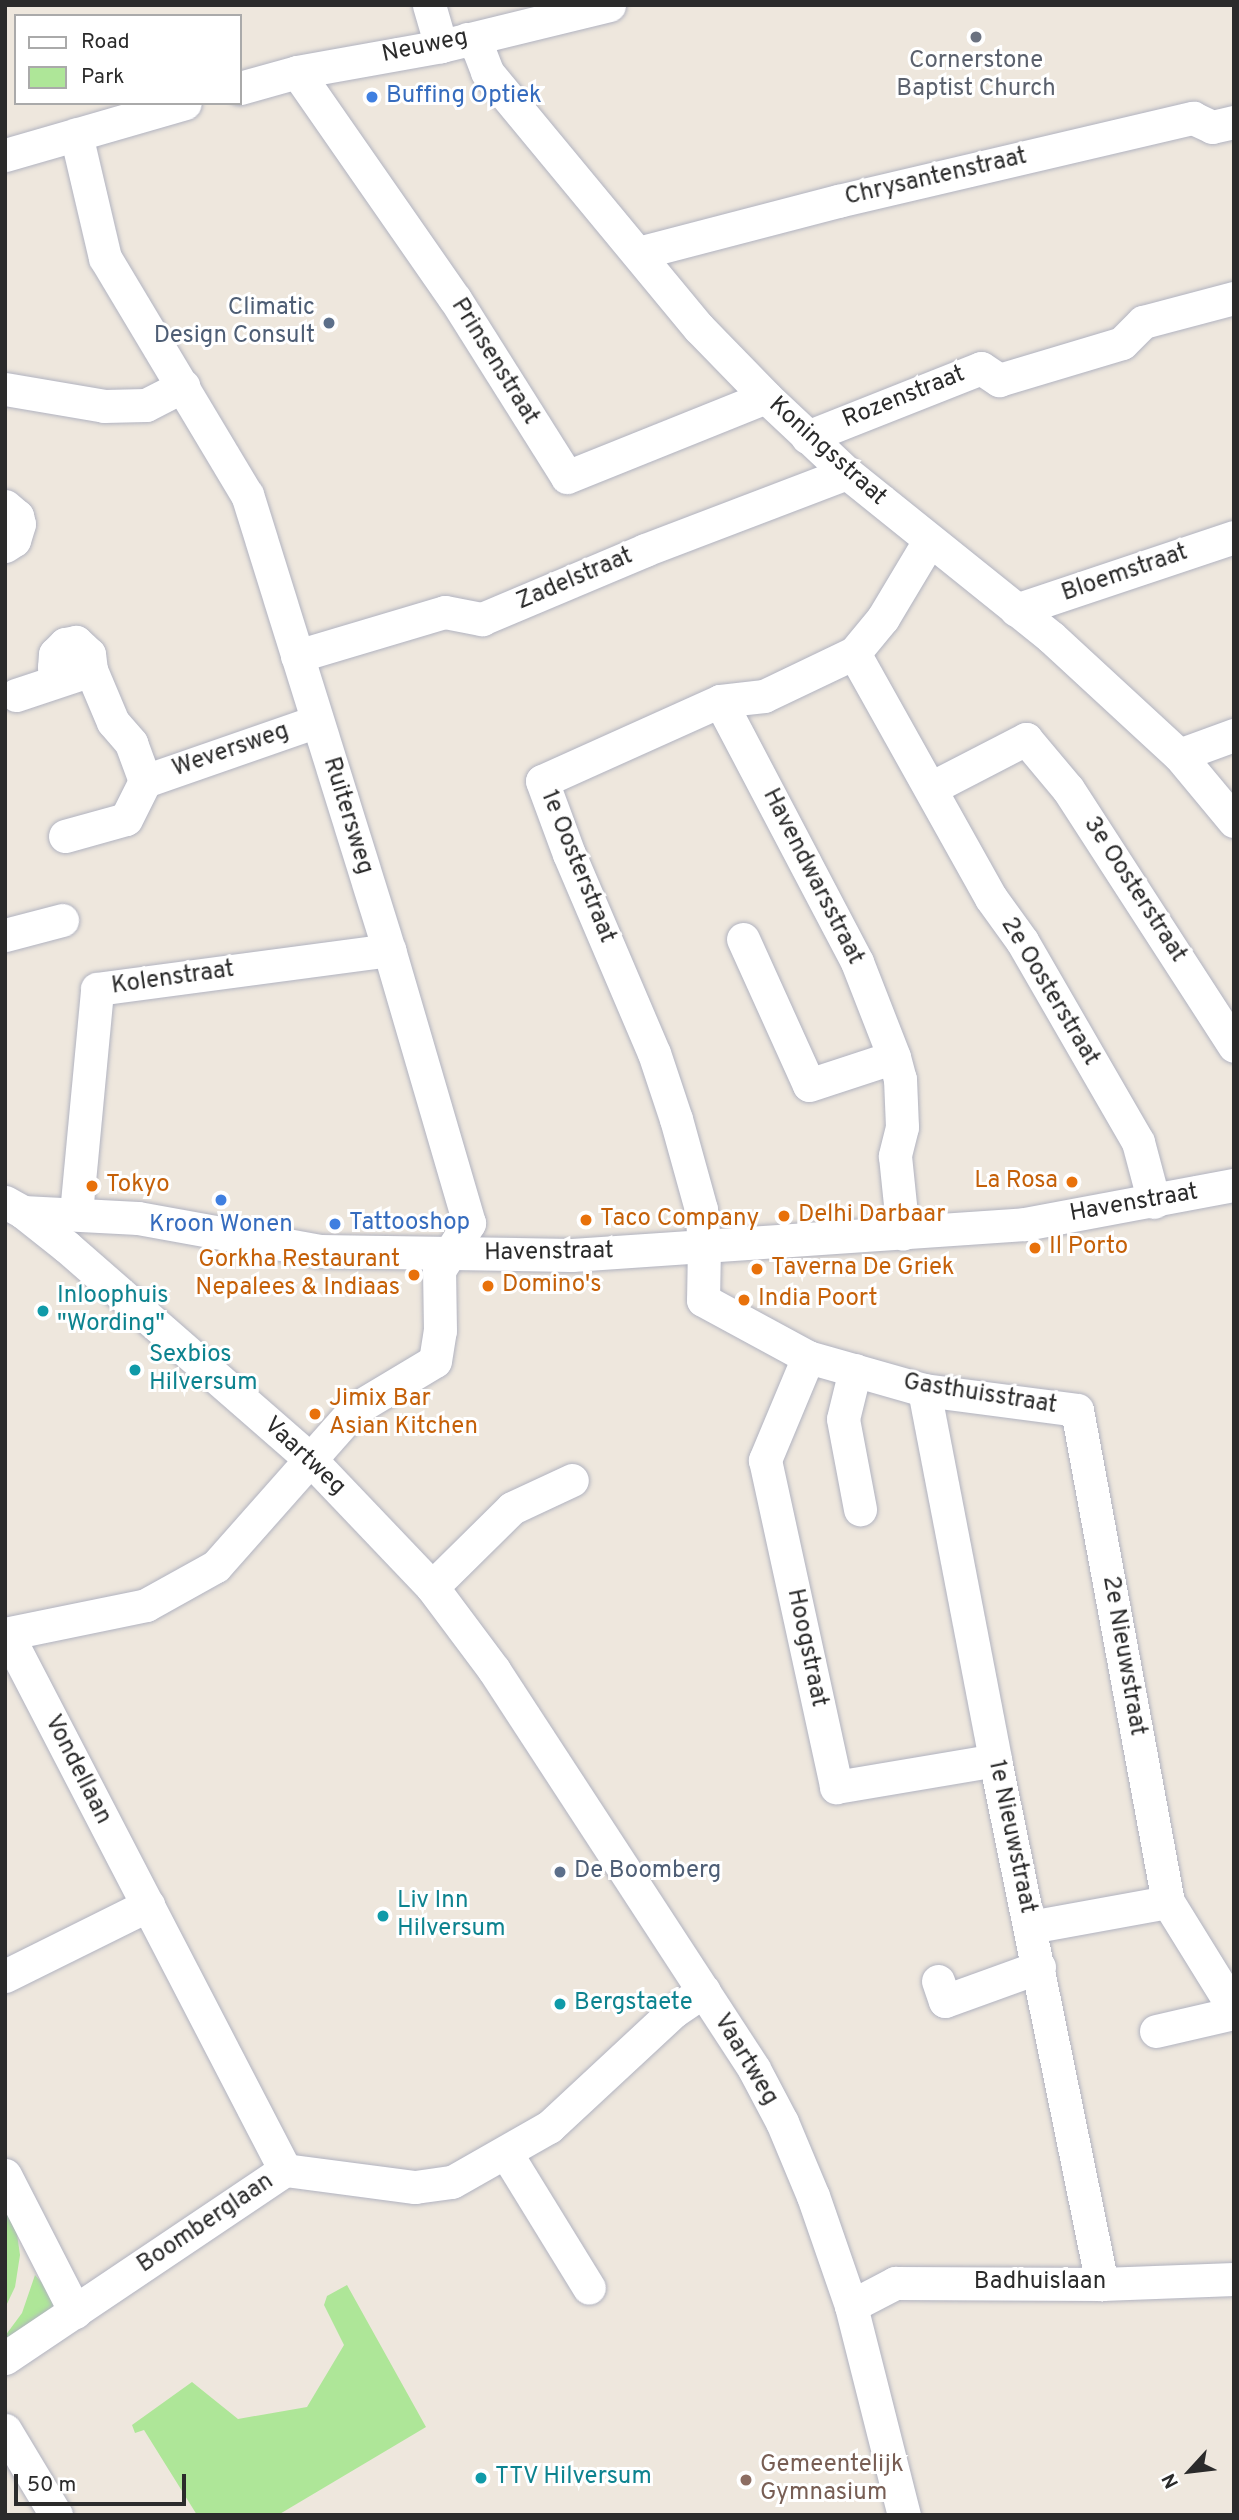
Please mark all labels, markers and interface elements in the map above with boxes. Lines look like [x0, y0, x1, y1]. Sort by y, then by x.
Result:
legend [14, 14, 242, 105]
street label: Neuweg [379, 24, 471, 70]
text: Road [81, 29, 130, 56]
marker: Cornerstone Baptist Church [968, 29, 984, 45]
place label: Cornerstone Baptist Church [896, 48, 1056, 104]
text: Park [81, 64, 124, 91]
place label: Buffing Optiek [386, 83, 542, 111]
marker: Buffing Optiek [364, 89, 380, 105]
street label: Chrysantenstraat [842, 143, 1030, 213]
street label: Prinsenstraat [444, 293, 544, 431]
place label: Climatic Design Consult [154, 295, 315, 351]
marker: Climatic Design Consult [321, 315, 337, 331]
street label: Rozenstraat [839, 360, 969, 436]
street label: Koningsstraat [762, 392, 892, 512]
street label: Bloemstraat [1058, 539, 1192, 609]
street label: Zadelstraat [513, 543, 637, 617]
street label: Weversweg [169, 718, 293, 784]
street label: Ruitersweg [316, 754, 378, 878]
street label: Havendwarsstraat [755, 784, 869, 970]
street label: 1e Oosterstraat [533, 786, 621, 948]
street label: 3e Oosterstraat [1076, 812, 1192, 968]
street label: 2e Oosterstraat [993, 913, 1105, 1071]
street label: Kolenstraat [110, 956, 236, 1002]
place label: La Rosa [974, 1168, 1058, 1196]
place label: Tokyo [106, 1172, 170, 1200]
marker: La Rosa [1064, 1174, 1080, 1190]
marker: Tokyo [84, 1178, 100, 1194]
street label: Havenstraat [1068, 1179, 1200, 1229]
marker: Kroon Wonen [213, 1192, 229, 1208]
place label: Delhi Darbaar [798, 1202, 946, 1230]
place label: Taco Company [600, 1206, 759, 1234]
marker: Delhi Darbaar [776, 1208, 792, 1224]
place label: Tattooshop [349, 1210, 470, 1238]
place label: Kroon Wonen [149, 1212, 293, 1240]
marker: Taco Company [578, 1212, 594, 1228]
marker: Tattooshop [327, 1216, 343, 1232]
place label: Il Porto [1049, 1234, 1128, 1262]
street label: Havenstraat [484, 1237, 614, 1269]
marker: Il Porto [1027, 1240, 1043, 1256]
place label: Gorkha Restaurant Nepalees & Indiaas [195, 1247, 400, 1303]
place label: Taverna De Griek [771, 1255, 955, 1283]
marker: Taverna De Griek [749, 1261, 765, 1277]
marker: Gorkha Restaurant Nepalees & Indiaas [406, 1267, 422, 1283]
place label: Domino's [502, 1272, 601, 1300]
marker: Domino's [480, 1278, 496, 1294]
place label: Inloophuis "Wording" [57, 1283, 169, 1339]
place label: India Poort [758, 1286, 877, 1314]
marker: India Poort [736, 1292, 752, 1308]
marker: Inloophuis "Wording" [35, 1303, 51, 1319]
place label: Sexbios Hilversum [149, 1342, 258, 1398]
marker: Sexbios Hilversum [127, 1362, 143, 1378]
street label: Gasthuisstraat [901, 1369, 1059, 1421]
place label: Jimix Bar Asian Kitchen [329, 1386, 478, 1442]
marker: Jimix Bar Asian Kitchen [307, 1406, 323, 1422]
street label: Vaartweg [257, 1412, 351, 1502]
street label: 2e Nieuwstraat [1095, 1574, 1151, 1738]
street label: Hoogstraat [779, 1586, 833, 1710]
street label: Vondellaan [37, 1711, 117, 1829]
street label: 1e Nieuwstraat [981, 1758, 1041, 1916]
place label: De Boomberg [574, 1858, 721, 1886]
marker: De Boomberg [552, 1864, 568, 1880]
place label: Liv Inn Hilversum [397, 1888, 506, 1944]
marker: Liv Inn Hilversum [375, 1908, 391, 1924]
place label: Bergstaete [574, 1990, 693, 2018]
marker: Bergstaete [552, 1996, 568, 2012]
street label: Vaartweg [706, 2009, 784, 2111]
street label: Boomberglaan [132, 2168, 280, 2280]
street label: Badhuislaan [974, 2269, 1106, 2297]
north arrow [1155, 2436, 1225, 2506]
place label: Gemeentelijk Gymnasium [760, 2452, 904, 2508]
scale bar [18, 2460, 189, 2504]
place label: TTV Hilversum [495, 2464, 653, 2492]
text: N [1157, 2469, 1185, 2492]
marker: TTV Hilversum [473, 2470, 489, 2486]
text: 50 m [27, 2472, 76, 2499]
marker: Gemeentelijk Gymnasium [738, 2472, 754, 2488]

